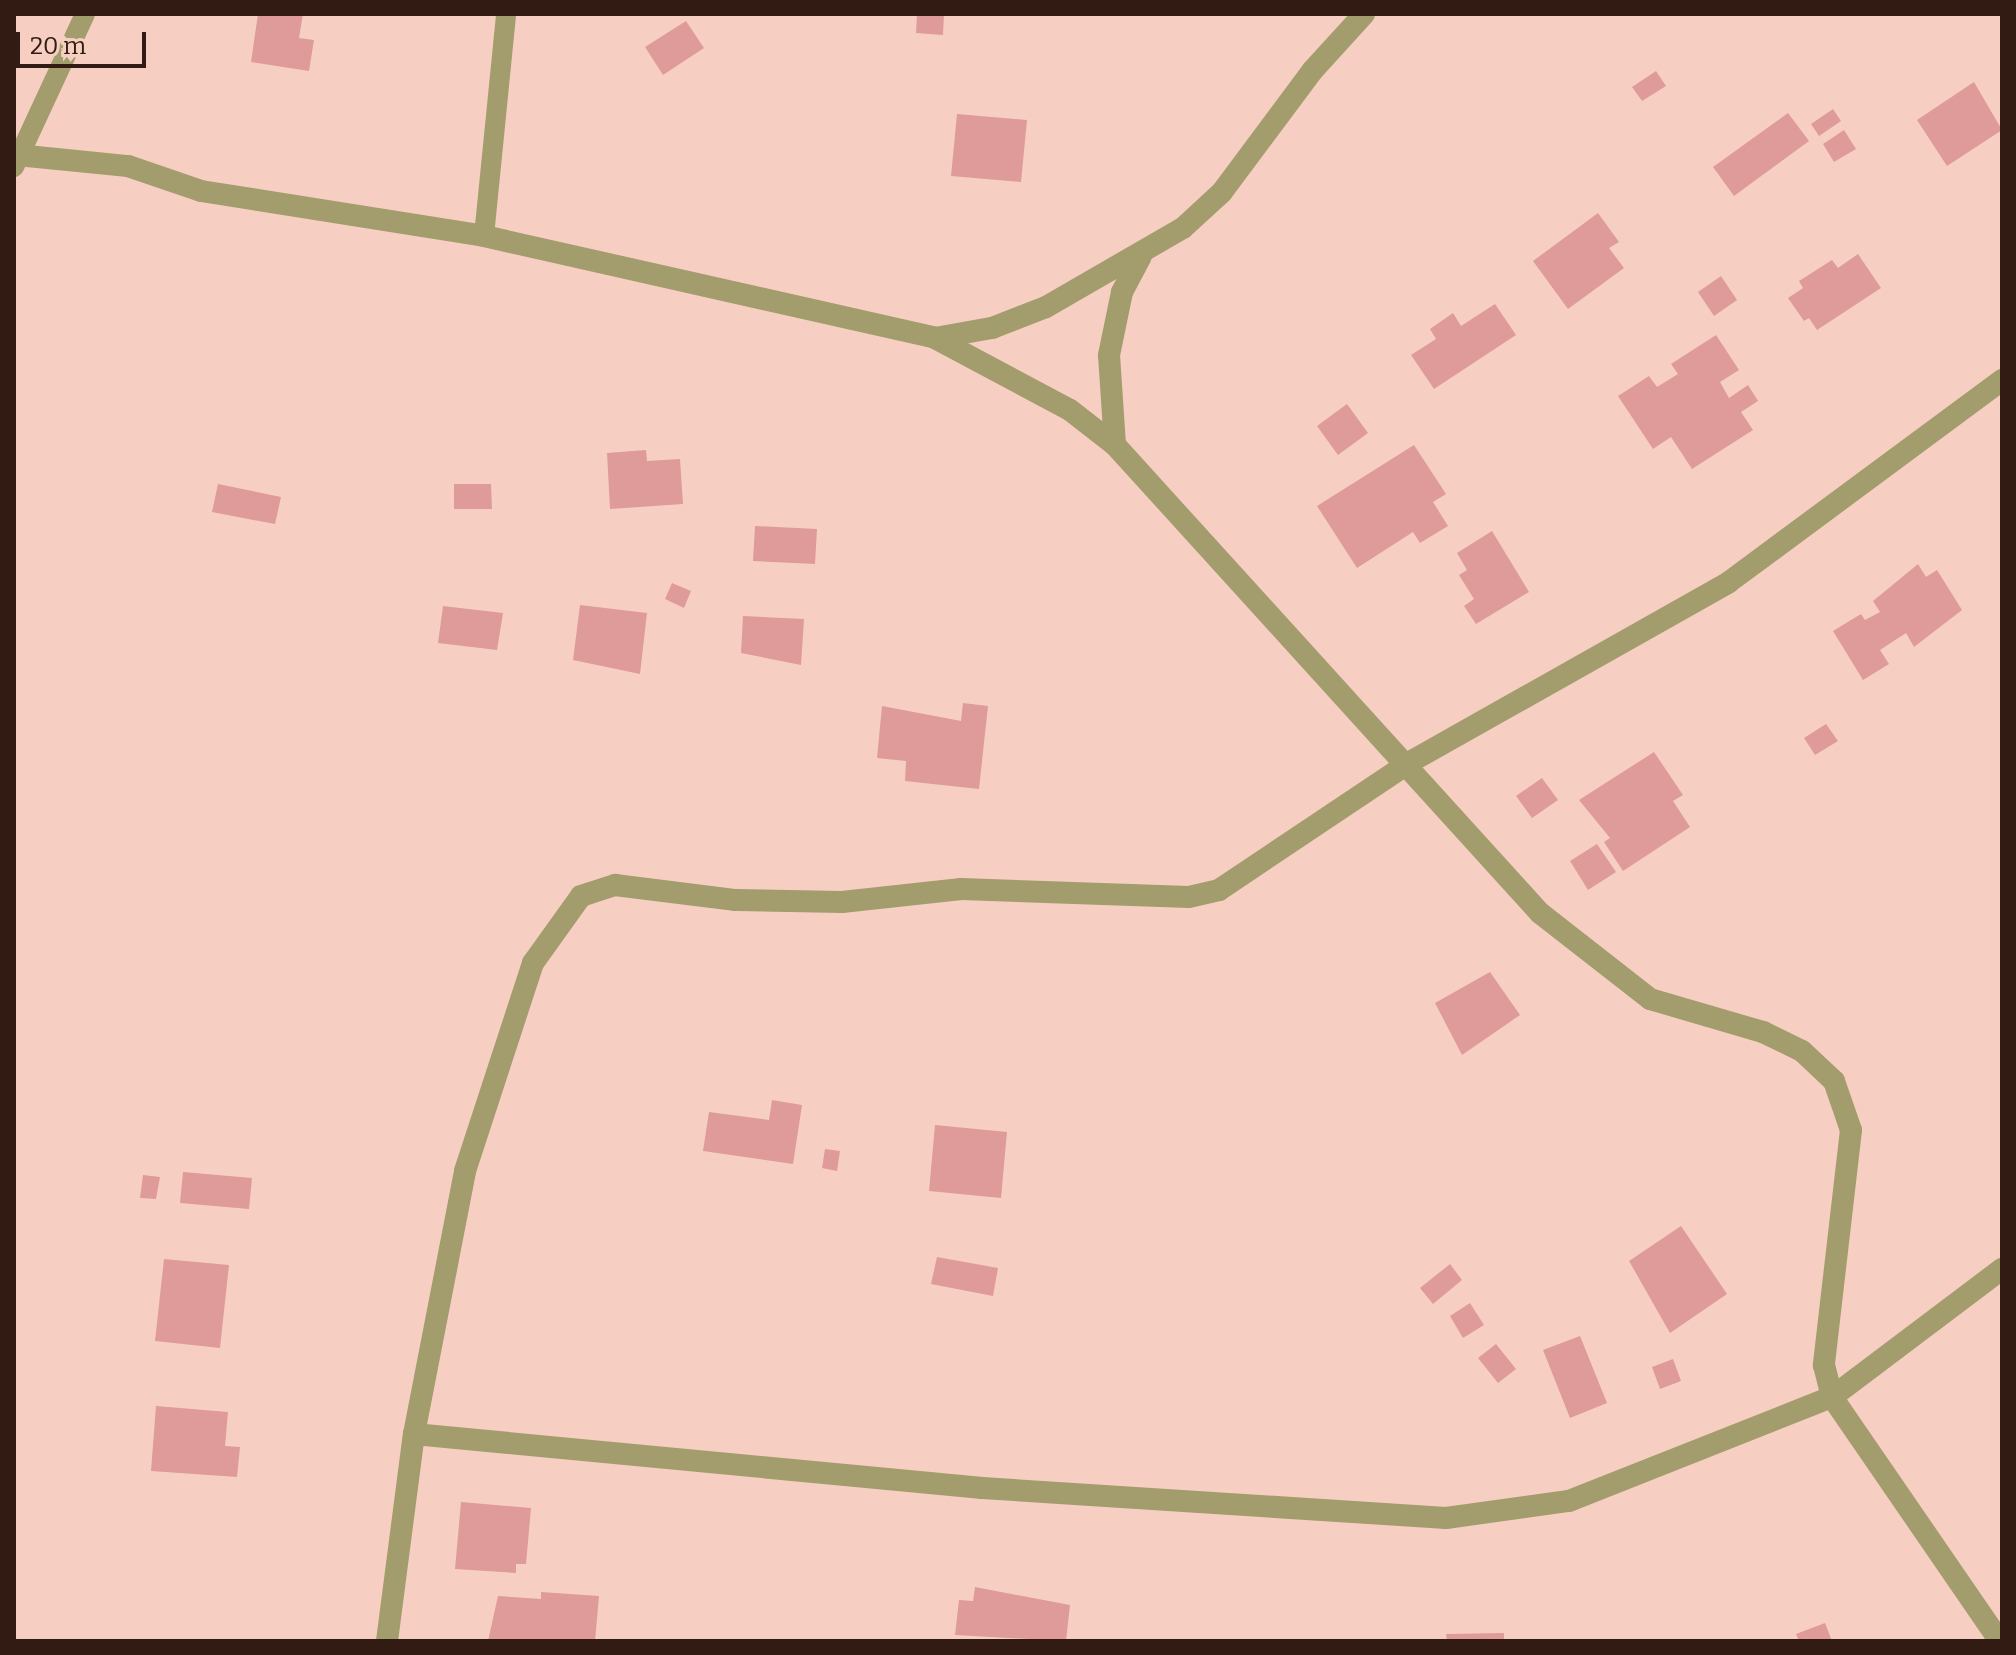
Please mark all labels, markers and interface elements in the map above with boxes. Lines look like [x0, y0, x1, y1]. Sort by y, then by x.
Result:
scale bar [20, 16, 150, 66]
text: 20 m [30, 32, 86, 60]

